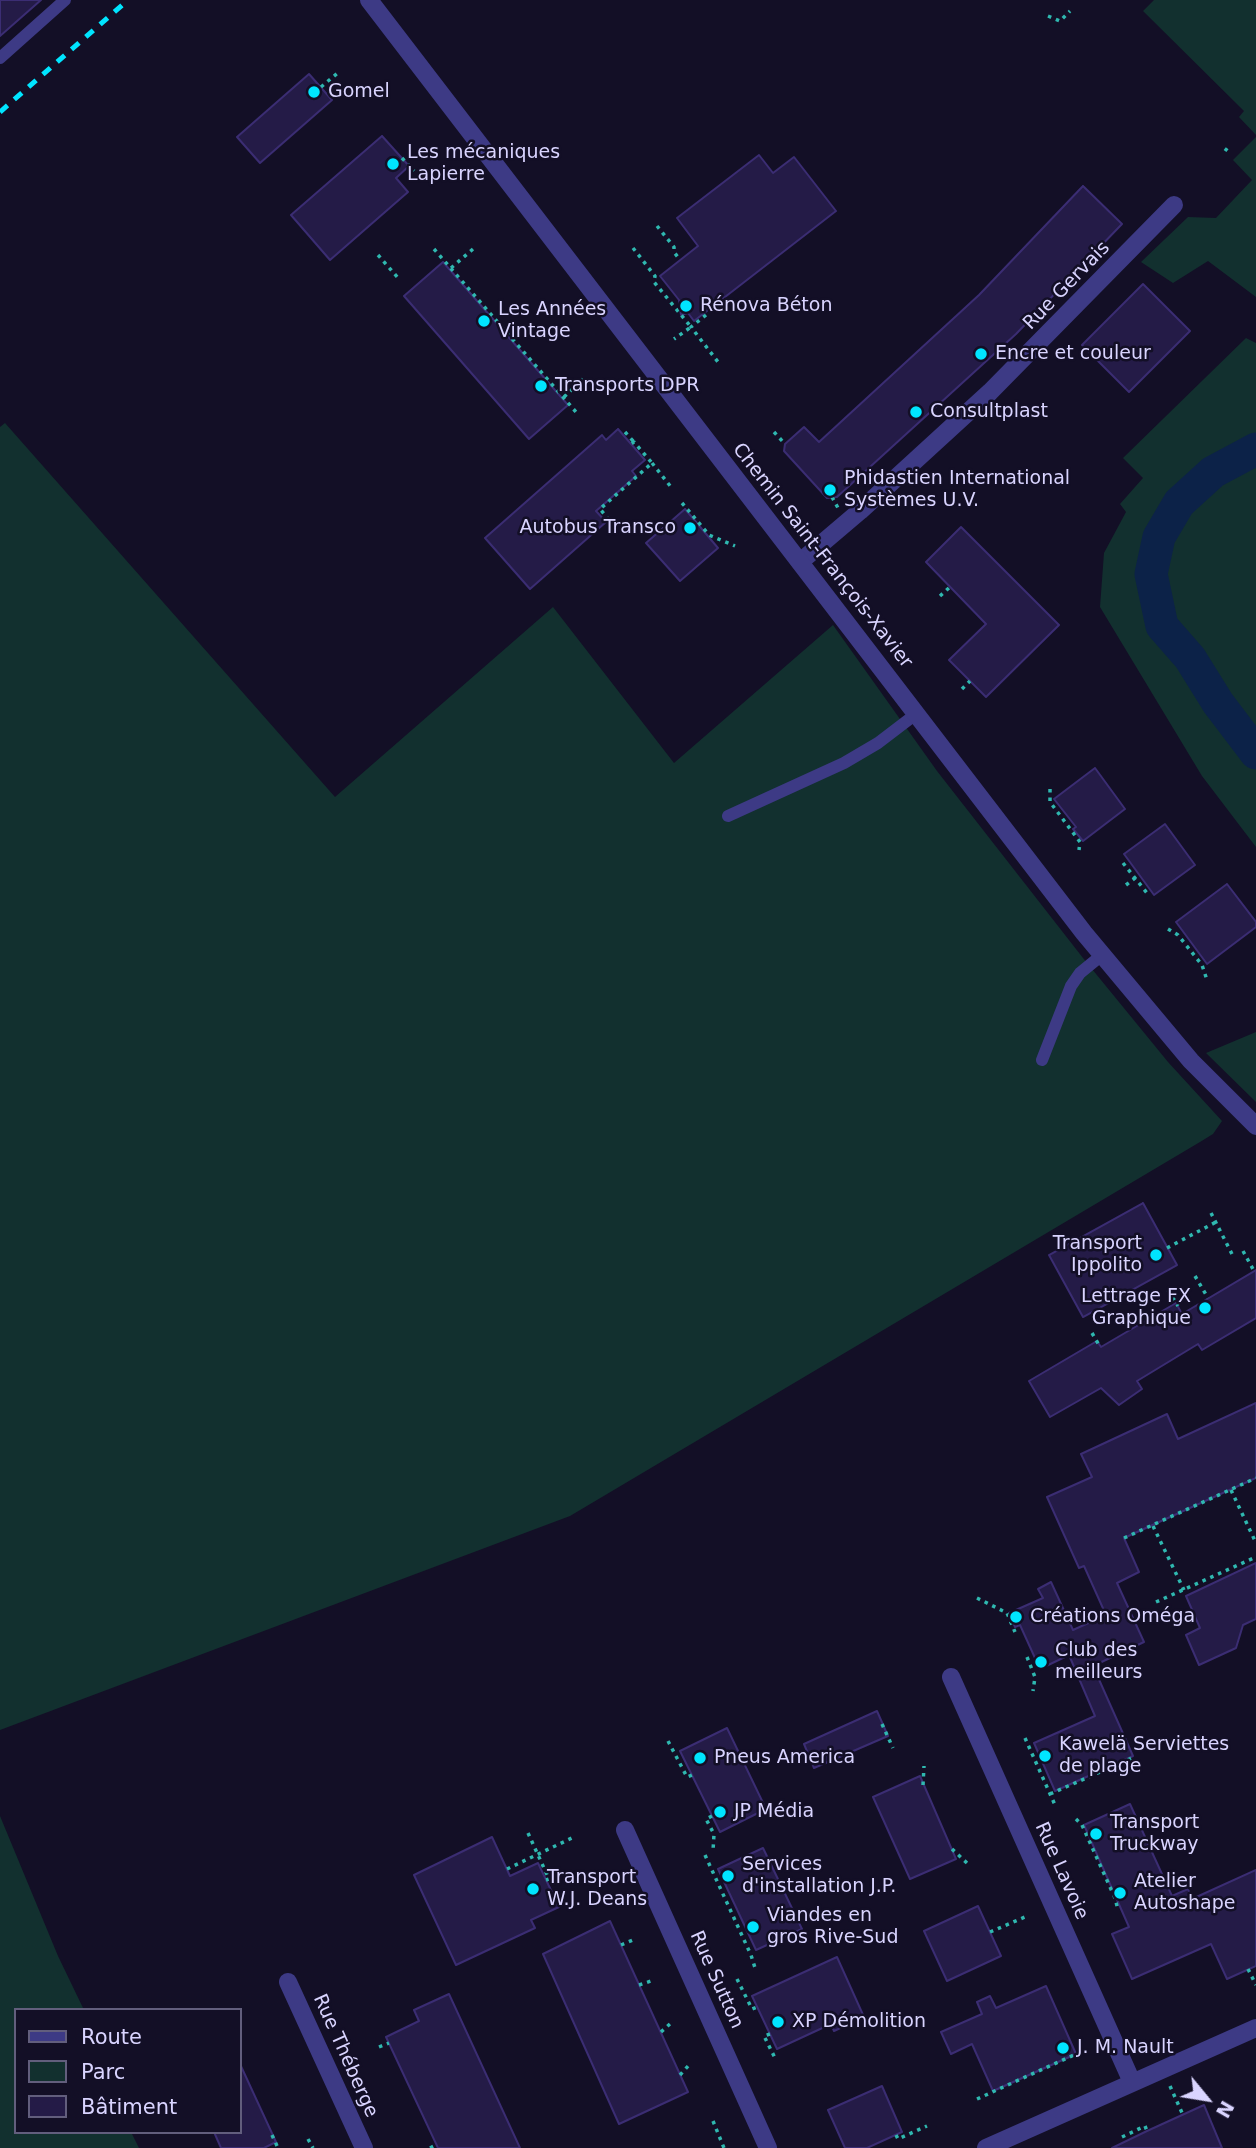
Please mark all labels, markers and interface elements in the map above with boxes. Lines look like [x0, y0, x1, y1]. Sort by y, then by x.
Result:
place label: Gomel [328, 81, 390, 103]
marker: Gomel [306, 84, 322, 100]
place label: Les mécaniques Lapierre [407, 142, 560, 186]
marker: Les mécaniques Lapierre [385, 156, 401, 172]
street label: Rue Gervais [1019, 237, 1115, 335]
place label: Rénova Béton [700, 295, 832, 317]
marker: Rénova Béton [678, 298, 694, 314]
place label: Les Années Vintage [498, 299, 606, 343]
marker: Les Années Vintage [476, 313, 492, 329]
place label: Encre et couleur [995, 343, 1151, 365]
marker: Encre et couleur [973, 346, 989, 362]
place label: Transports DPR [555, 375, 699, 397]
marker: Transports DPR [533, 378, 549, 394]
place label: Consultplast [930, 401, 1048, 423]
marker: Consultplast [908, 404, 924, 420]
street label: Chemin Saint-François-Xavier [727, 439, 917, 673]
place label: Phidastien International Systèmes U.V. [844, 468, 1070, 512]
marker: Phidastien International Systèmes U.V. [822, 482, 838, 498]
place label: Autobus Transco [520, 517, 676, 539]
marker: Autobus Transco [682, 520, 698, 536]
place label: Transport Ippolito [1053, 1233, 1142, 1277]
marker: Transport Ippolito [1148, 1247, 1164, 1263]
place label: Lettrage FX Graphique [1081, 1286, 1191, 1330]
marker: Lettrage FX Graphique [1197, 1300, 1213, 1316]
place label: Créations Oméga [1030, 1606, 1195, 1628]
marker: Créations Oméga [1008, 1609, 1024, 1625]
place label: Club des meilleurs [1055, 1640, 1142, 1684]
marker: Club des meilleurs [1033, 1654, 1049, 1670]
place label: Kawelä Serviettes de plage [1059, 1734, 1229, 1778]
place label: Pneus America [714, 1747, 855, 1769]
marker: Kawelä Serviettes de plage [1037, 1748, 1053, 1764]
marker: Pneus America [692, 1750, 708, 1766]
place label: JP Média [734, 1801, 814, 1823]
marker: JP Média [712, 1804, 728, 1820]
place label: Transport Truckway [1110, 1812, 1199, 1856]
street label: Rue Lavoie [1029, 1819, 1093, 1923]
marker: Transport Truckway [1088, 1826, 1104, 1842]
place label: Services d'installation J.P. [742, 1854, 896, 1898]
place label: Transport W.J. Deans [547, 1867, 647, 1911]
marker: Services d'installation J.P. [720, 1868, 736, 1884]
place label: Atelier Autoshape [1134, 1871, 1235, 1915]
marker: Transport W.J. Deans [525, 1881, 541, 1897]
marker: Atelier Autoshape [1112, 1885, 1128, 1901]
place label: Viandes en gros Rive-Sud [767, 1905, 898, 1949]
marker: Viandes en gros Rive-Sud [745, 1919, 761, 1935]
street label: Rue Sutton [684, 1927, 748, 2033]
street label: Rue Théberge [308, 1991, 382, 2121]
legend [14, 2008, 242, 2134]
place label: XP Démolition [792, 2011, 926, 2033]
marker: XP Démolition [770, 2014, 786, 2030]
text: Route [81, 2025, 142, 2049]
place label: J. M. Nault [1077, 2037, 1174, 2059]
marker: J. M. Nault [1055, 2040, 1071, 2056]
text: Parc [81, 2060, 125, 2084]
north arrow [1172, 2064, 1242, 2134]
text: Bâtiment [81, 2095, 177, 2119]
text: N [1212, 2097, 1239, 2122]

